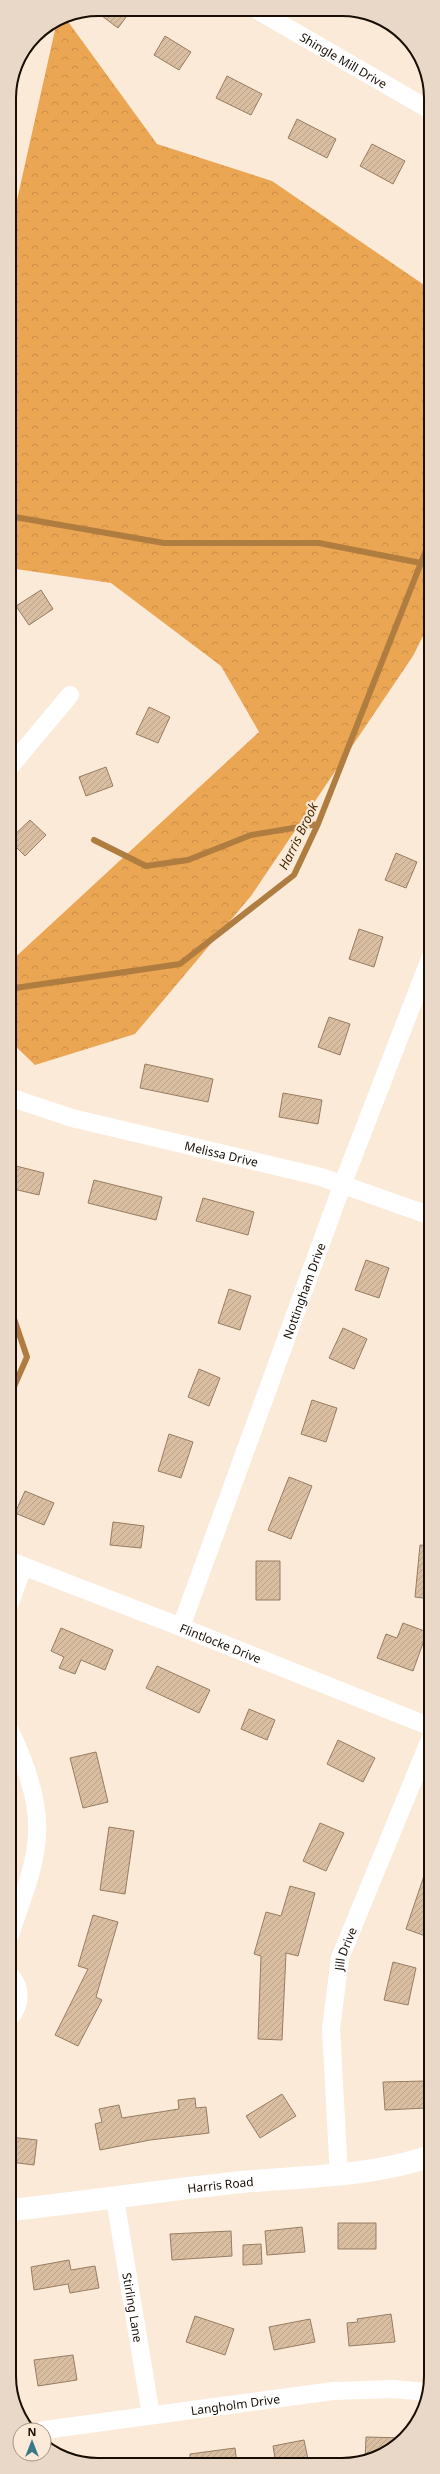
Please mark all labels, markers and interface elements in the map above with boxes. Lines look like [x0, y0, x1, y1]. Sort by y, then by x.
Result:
street label: Shingle Mill Drive [297, 28, 390, 92]
water label: Harris Brook [274, 799, 322, 873]
street label: Melissa Drive [183, 1136, 260, 1170]
street label: Nottingham Drive [278, 1240, 329, 1341]
street label: Flintlocke Drive [177, 1619, 264, 1667]
street label: Jill Drive [330, 1924, 360, 1972]
street label: Harris Road [186, 2173, 254, 2197]
street label: Stirling Lane [119, 2271, 147, 2344]
street label: Langholm Drive [190, 2390, 281, 2419]
north arrow [12, 2422, 52, 2462]
text: N [28, 2424, 36, 2439]

